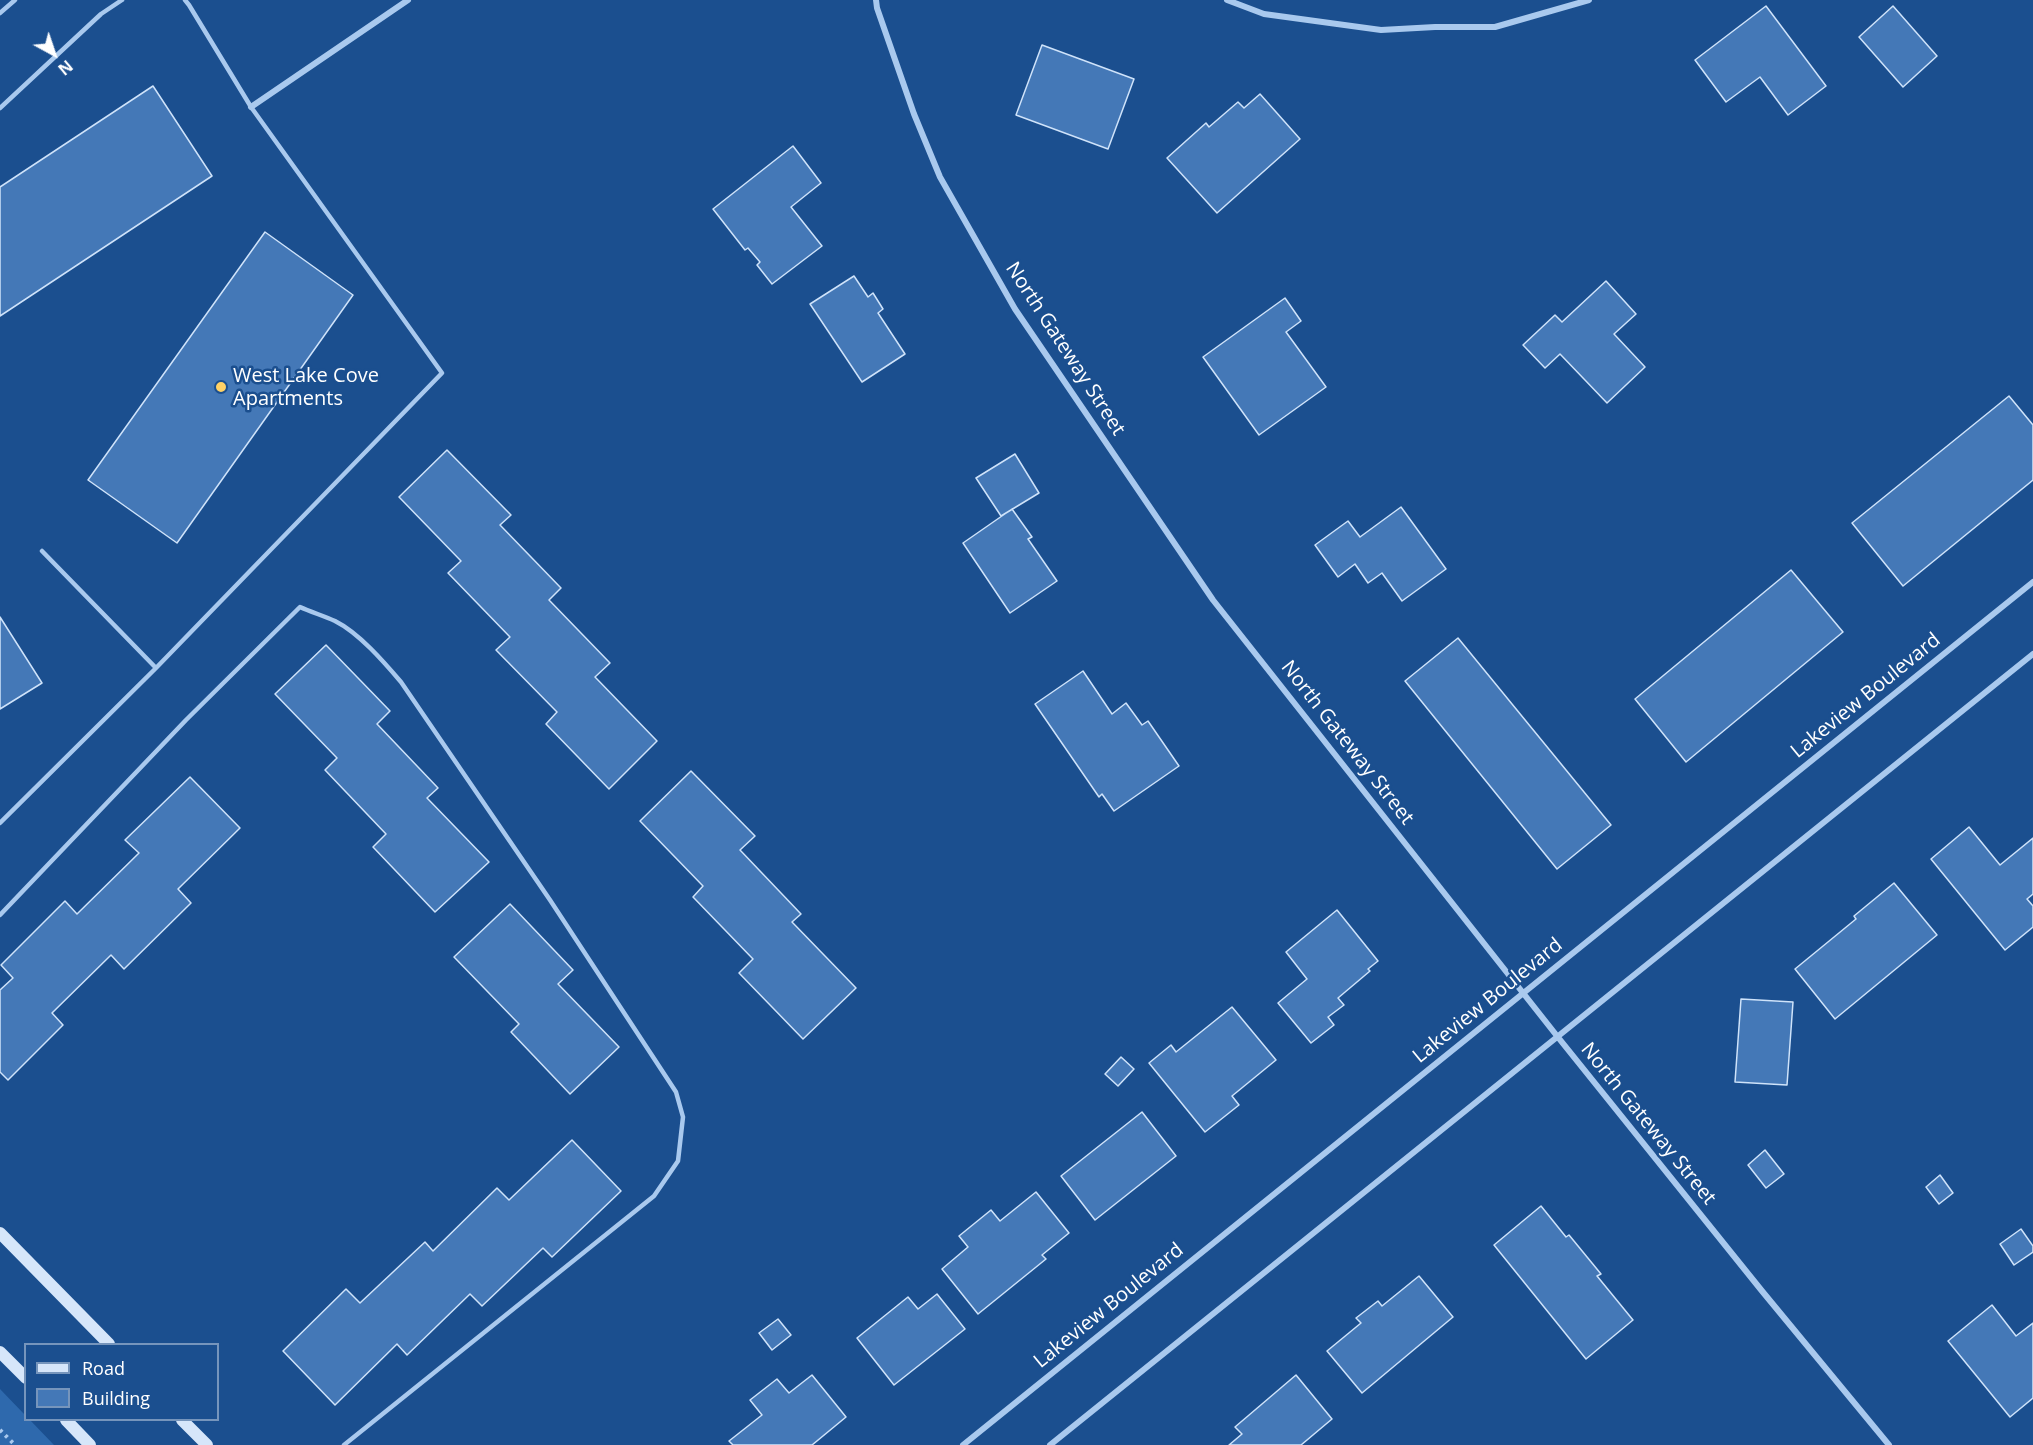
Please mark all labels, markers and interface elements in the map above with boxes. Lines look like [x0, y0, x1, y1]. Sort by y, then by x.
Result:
north arrow [24, 24, 84, 84]
text: N [54, 55, 78, 80]
street label: North Gateway Street [1000, 258, 1130, 440]
place label: West Lake Cove Apartments [233, 364, 379, 411]
marker: West Lake Cove Apartments [214, 380, 228, 394]
street label: Lakeview Boulevard [1786, 628, 1946, 764]
street label: North Gateway Street [1275, 656, 1419, 830]
street label: Lakeview Boulevard [1408, 933, 1568, 1069]
street label: North Gateway Street [1575, 1038, 1721, 1210]
street label: Lakeview Boulevard [1029, 1238, 1189, 1374]
legend [24, 1343, 219, 1421]
text: Road [82, 1356, 125, 1380]
text: Building [82, 1386, 150, 1410]

